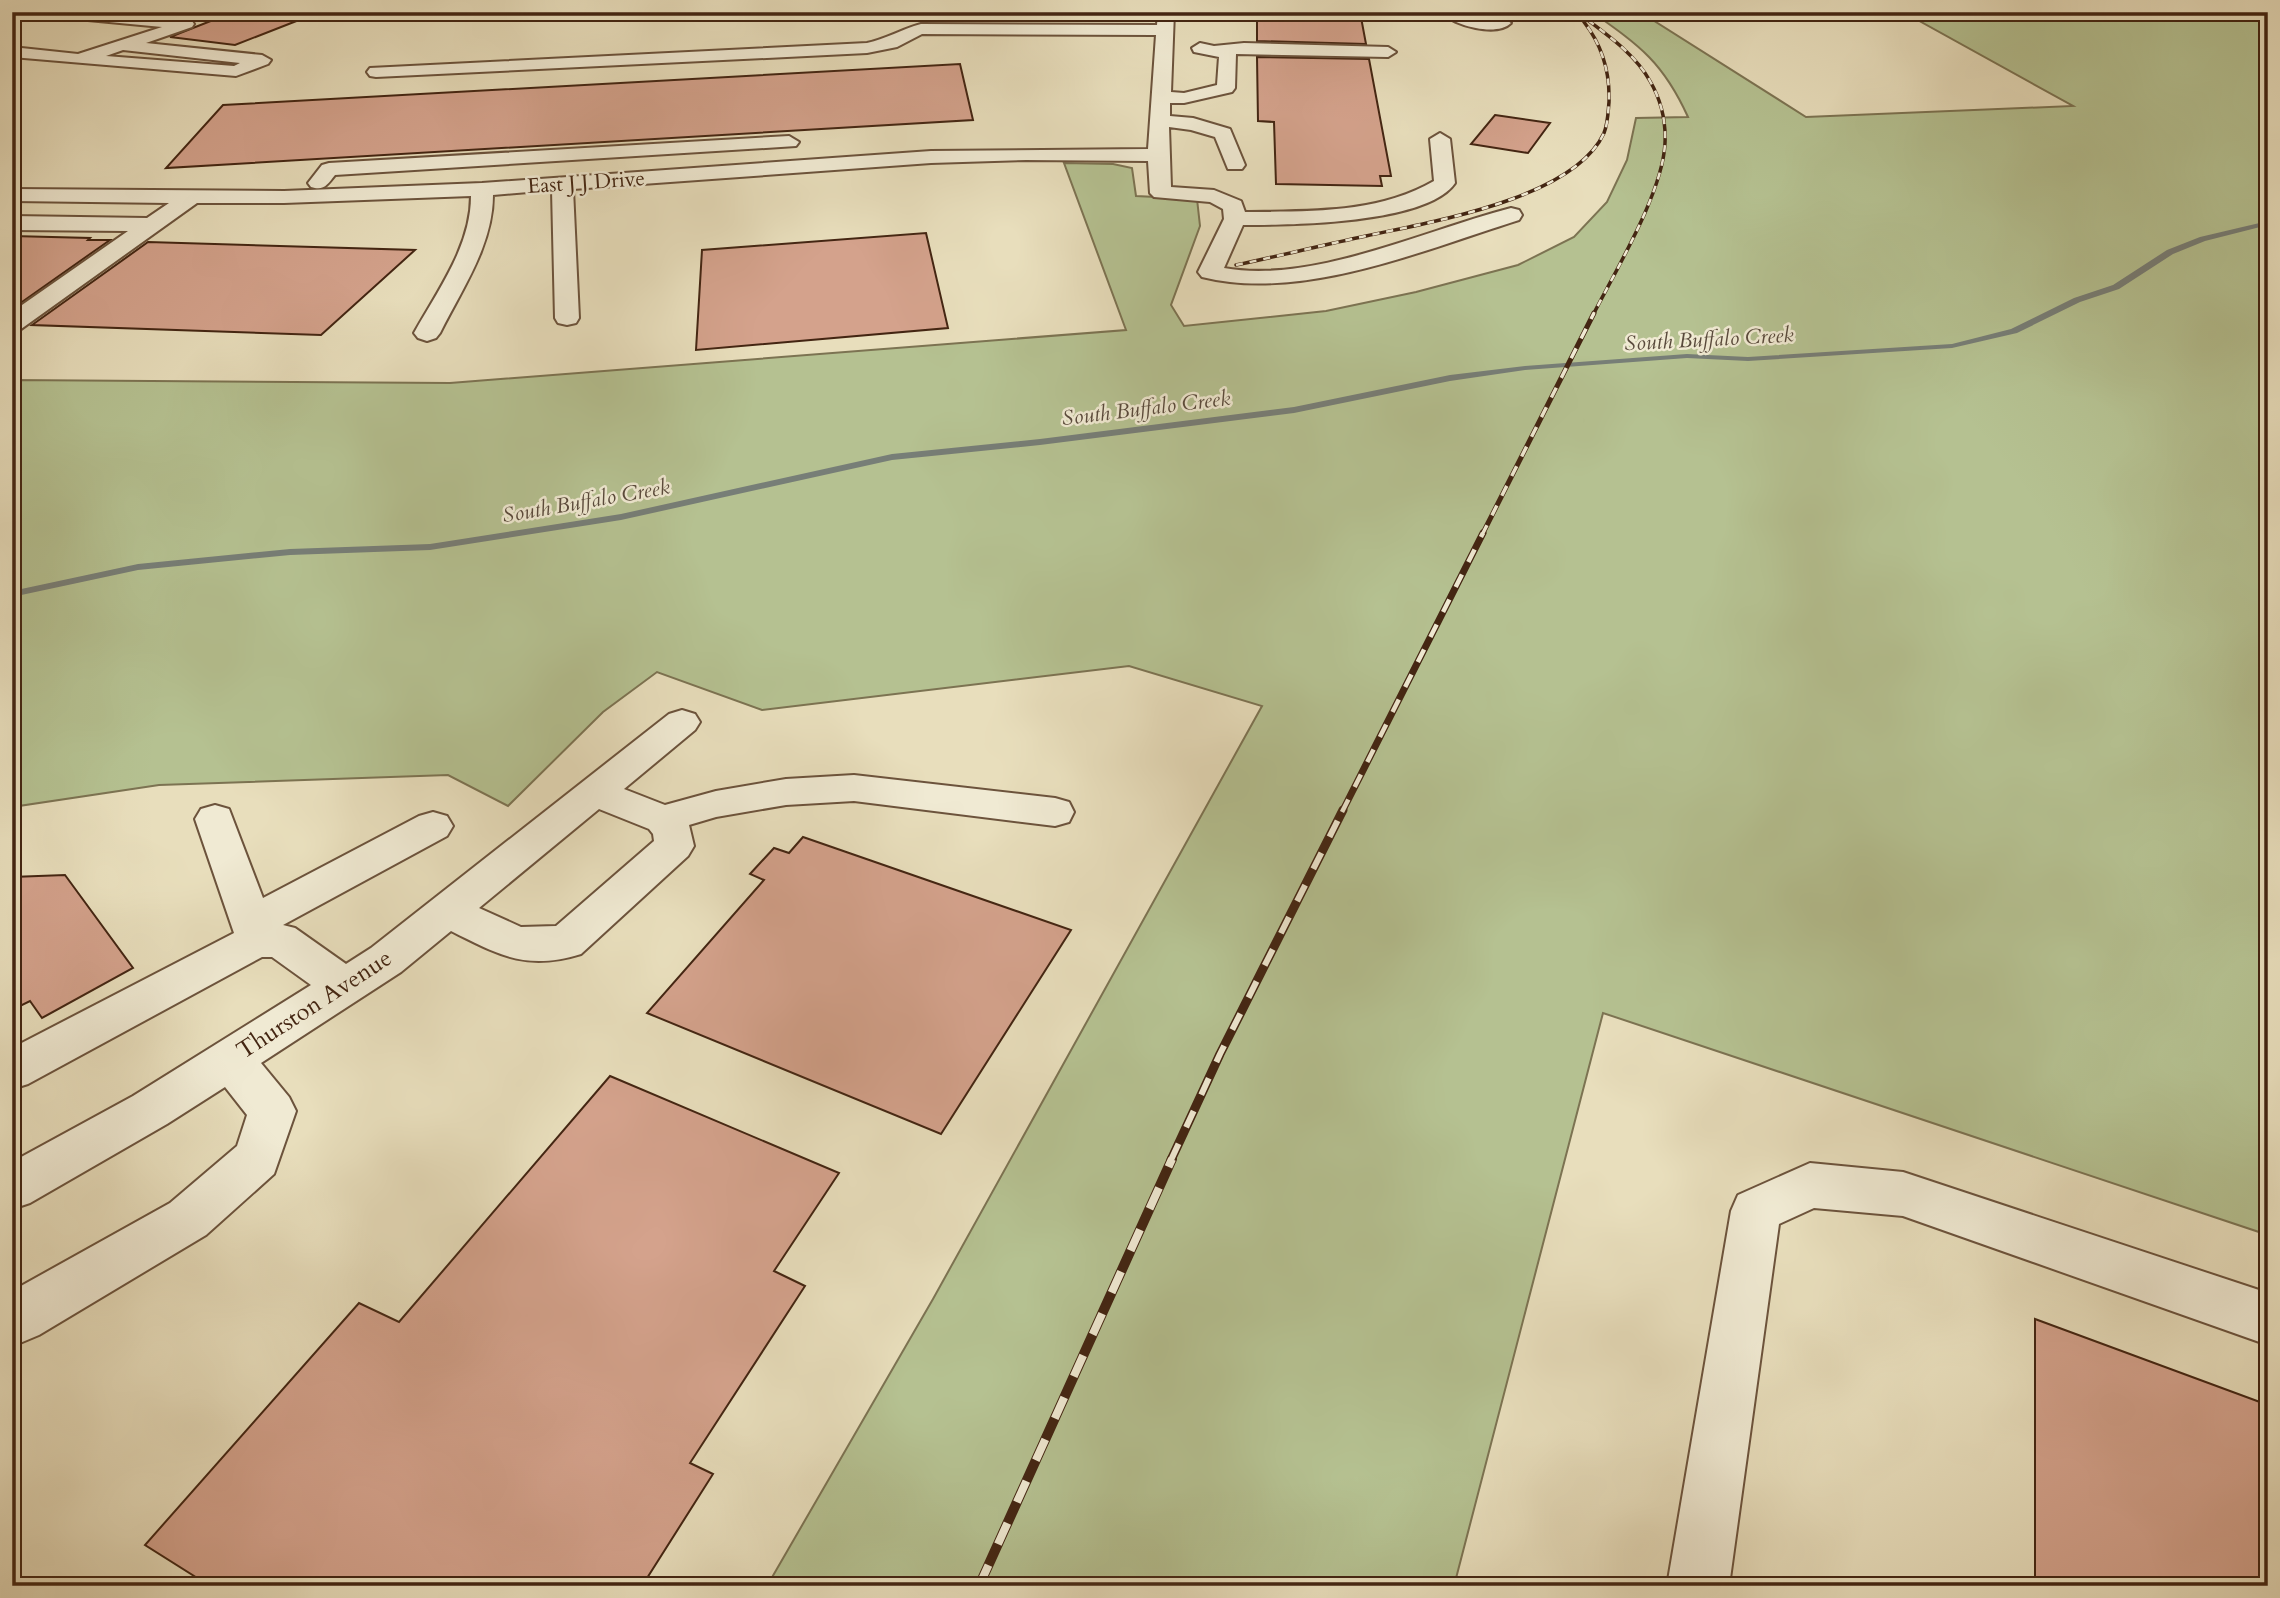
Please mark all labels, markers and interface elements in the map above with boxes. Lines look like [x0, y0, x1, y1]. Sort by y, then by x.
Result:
street label: East J J Drive [526, 164, 646, 201]
water label: South Buffalo Creek [1624, 321, 1795, 358]
water label: South Buffalo Creek [1060, 384, 1233, 433]
water label: South Buffalo Creek [500, 472, 673, 530]
street label: Thurston Avenue [230, 942, 398, 1067]

